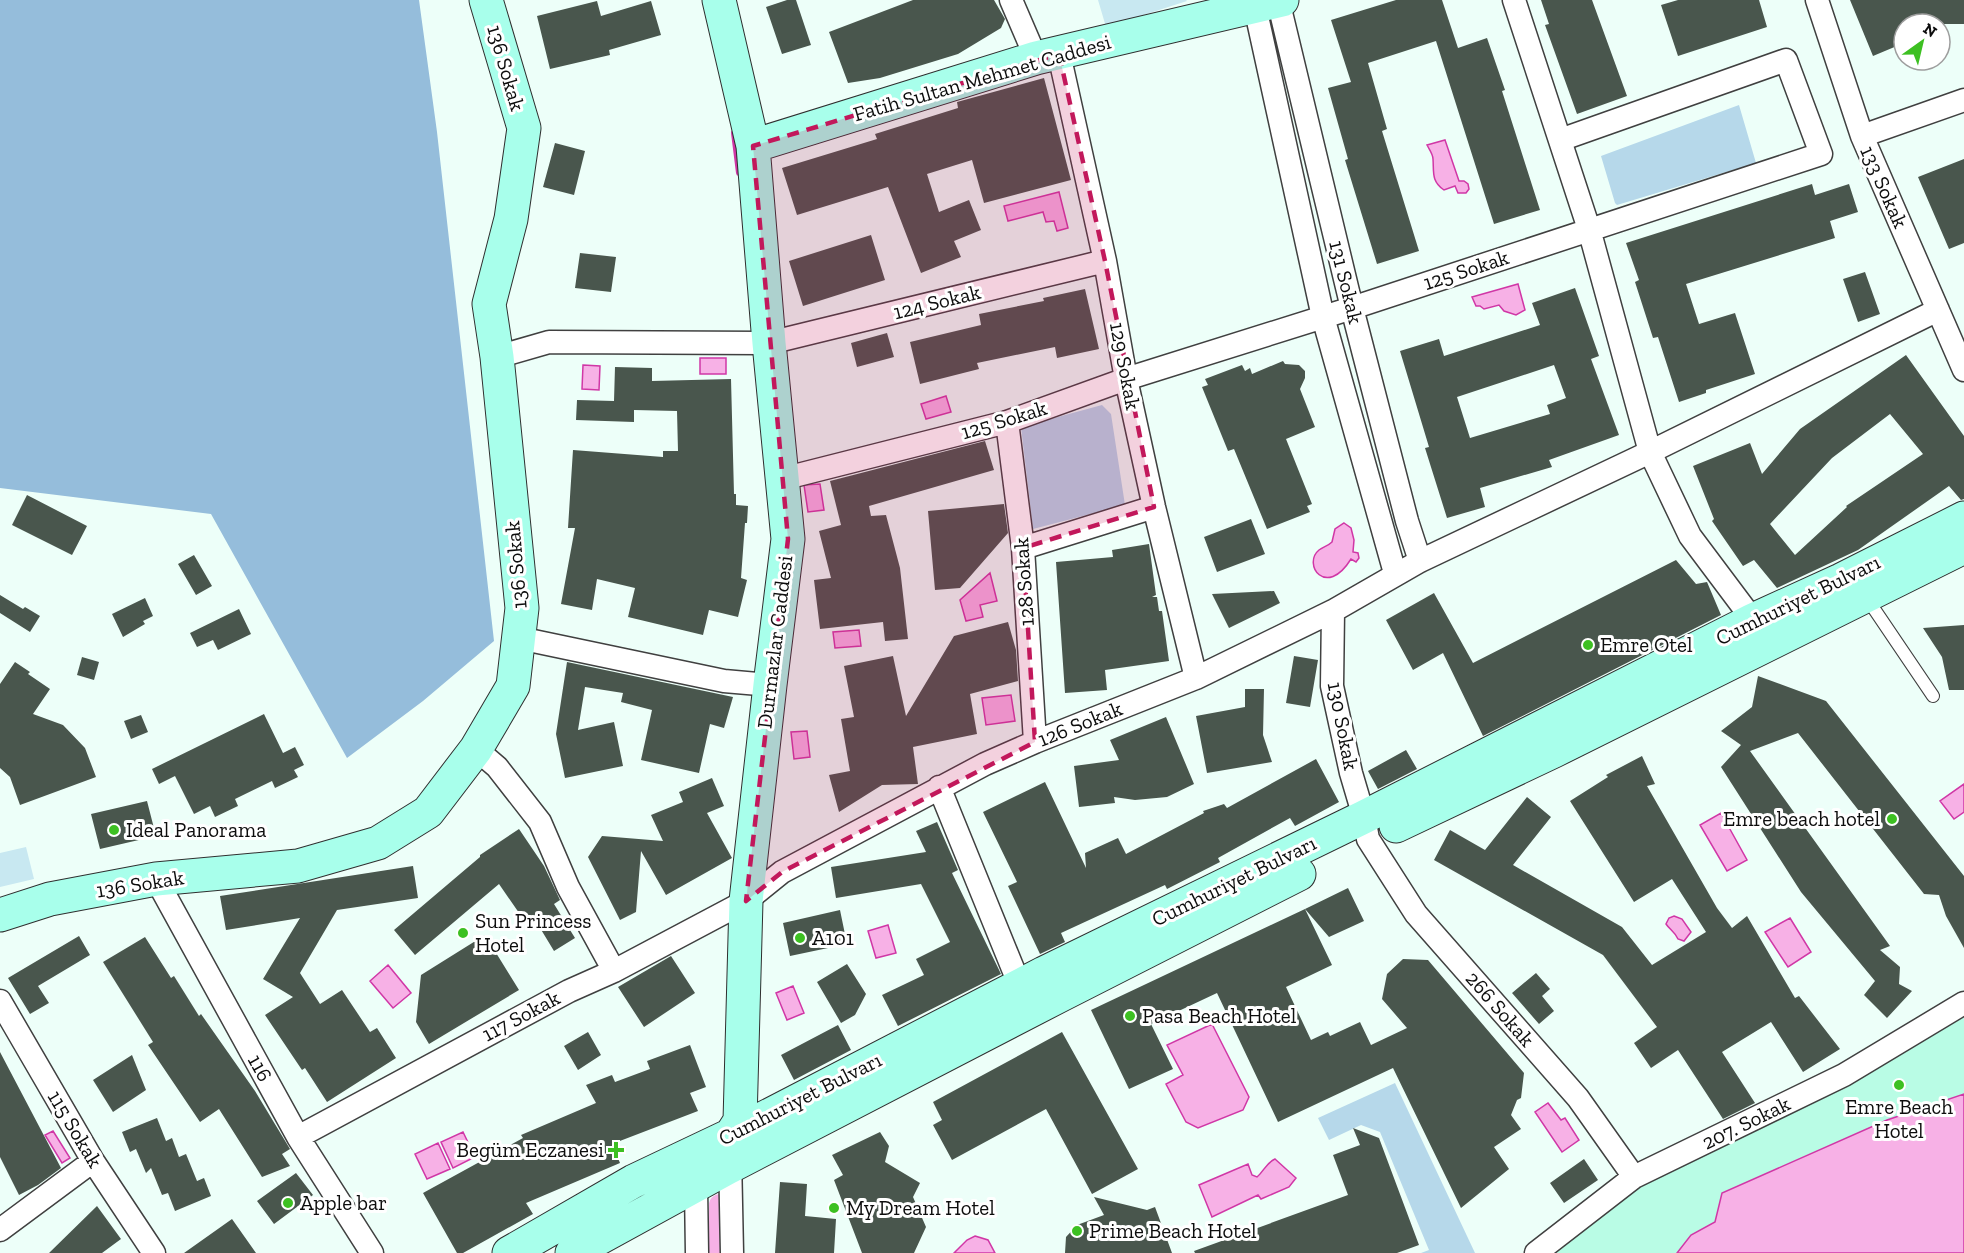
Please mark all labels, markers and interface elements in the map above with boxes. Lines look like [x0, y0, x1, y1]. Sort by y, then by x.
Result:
north arrow [1892, 12, 1952, 72]
text: N [1920, 19, 1940, 41]
street label: 136 Sokak [482, 22, 531, 114]
street label: Fatih Sultan Mehmet Caddesi [850, 29, 1114, 126]
street label: 133 Sokak [1855, 142, 1914, 232]
street label: 131 Sokak [1324, 238, 1369, 326]
street label: 125 Sokak [1420, 244, 1512, 295]
street label: 124 Sokak [891, 279, 983, 324]
street label: 129 Sokak [1105, 320, 1146, 412]
street label: 125 Sokak [958, 395, 1050, 444]
street label: 136 Sokak [499, 520, 532, 610]
street label: 128 Sokak [1008, 537, 1039, 627]
street label: Cumhuriyet Bulvarı [1712, 549, 1884, 650]
street label: Durmazlar Caddesi [751, 554, 798, 730]
place label: Emre Otel [1600, 632, 1693, 657]
marker: Emre Otel [1581, 638, 1595, 652]
street label: 130 Sokak [1323, 680, 1364, 772]
street label: 126 Sokak [1034, 695, 1126, 752]
place label: Emre beach hotel [1723, 806, 1880, 831]
marker: Emre beach hotel [1885, 812, 1899, 826]
place label: Ideal Panorama [126, 817, 266, 842]
marker: Ideal Panorama [107, 823, 121, 837]
street label: Cumhuriyet Bulvarı [1148, 830, 1320, 931]
street label: 136 Sokak [94, 864, 186, 903]
place label: Sun Princess Hotel [475, 908, 592, 957]
place label: A101 [812, 925, 854, 950]
marker: Sun Princess Hotel [456, 926, 470, 940]
marker: A101 [793, 931, 807, 945]
street label: 266 Sokak [1461, 966, 1540, 1052]
street label: 117 Sokak [478, 985, 564, 1046]
place label: Pasa Beach Hotel [1142, 1003, 1297, 1028]
marker: Pasa Beach Hotel [1123, 1009, 1137, 1023]
street label: Cumhuriyet Bulvarı [714, 1047, 886, 1150]
street label: 116 [243, 1050, 278, 1086]
marker: Emre Beach Hotel [1892, 1078, 1906, 1092]
street label: 115 Sokak [43, 1086, 108, 1172]
street label: 207. Sokak [1698, 1090, 1794, 1155]
place label: Emre Beach Hotel [1845, 1094, 1953, 1143]
place label: Begüm Eczanesi [456, 1137, 604, 1162]
marker: Begüm Eczanesi [609, 1143, 623, 1157]
place label: Apple bar [300, 1190, 387, 1215]
place label: My Dream Hotel [846, 1195, 995, 1220]
marker: Apple bar [281, 1196, 295, 1210]
marker: My Dream Hotel [827, 1201, 841, 1215]
place label: Prime Beach Hotel [1089, 1218, 1257, 1243]
marker: Prime Beach Hotel [1070, 1224, 1084, 1238]

